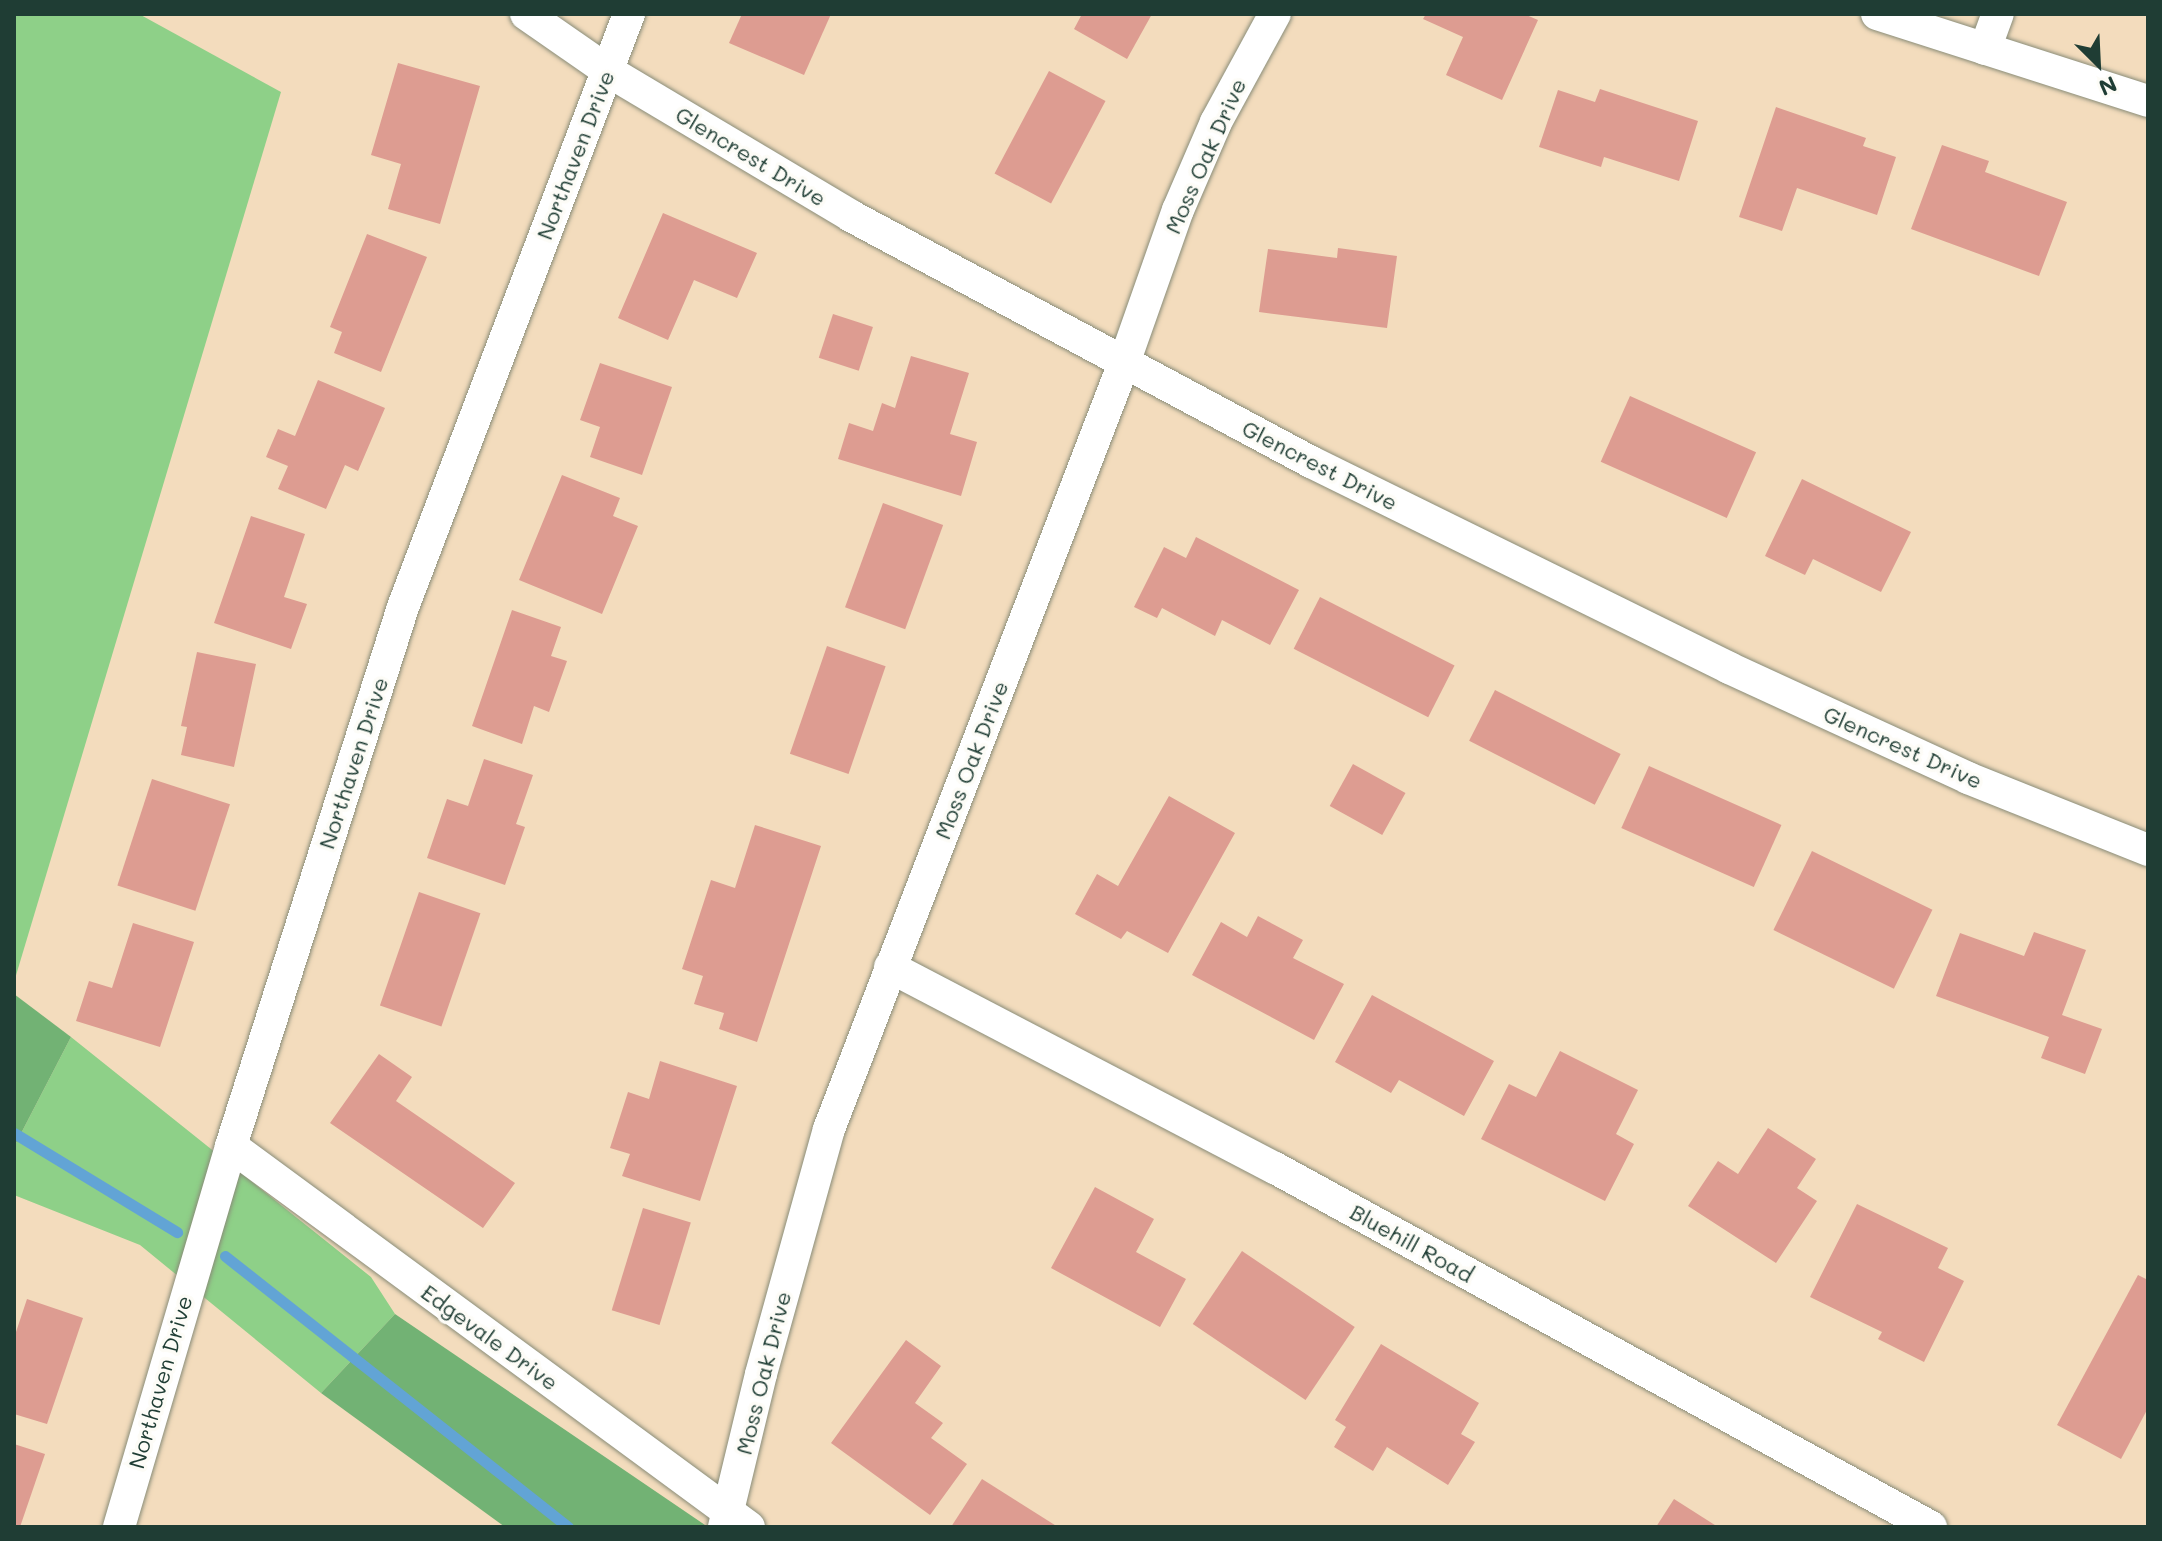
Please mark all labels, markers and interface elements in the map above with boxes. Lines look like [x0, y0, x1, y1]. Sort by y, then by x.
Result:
north arrow [2058, 24, 2138, 104]
street label: Northaven Drive [531, 67, 619, 243]
text: N [2094, 70, 2121, 103]
street label: Moss Oak Drive [1159, 74, 1251, 238]
street label: Glencrest Drive [671, 101, 831, 211]
street label: Glencrest Drive [1238, 414, 1402, 516]
street label: Northaven Drive [313, 674, 393, 852]
street label: Moss Oak Drive [929, 677, 1013, 843]
street label: Glencrest Drive [1820, 700, 1986, 794]
street label: Bluehill Road [1346, 1198, 1478, 1288]
street label: Edgevale Drive [416, 1279, 564, 1395]
street label: Moss Oak Drive [730, 1289, 796, 1457]
street label: Northaven Drive [123, 1292, 197, 1472]

